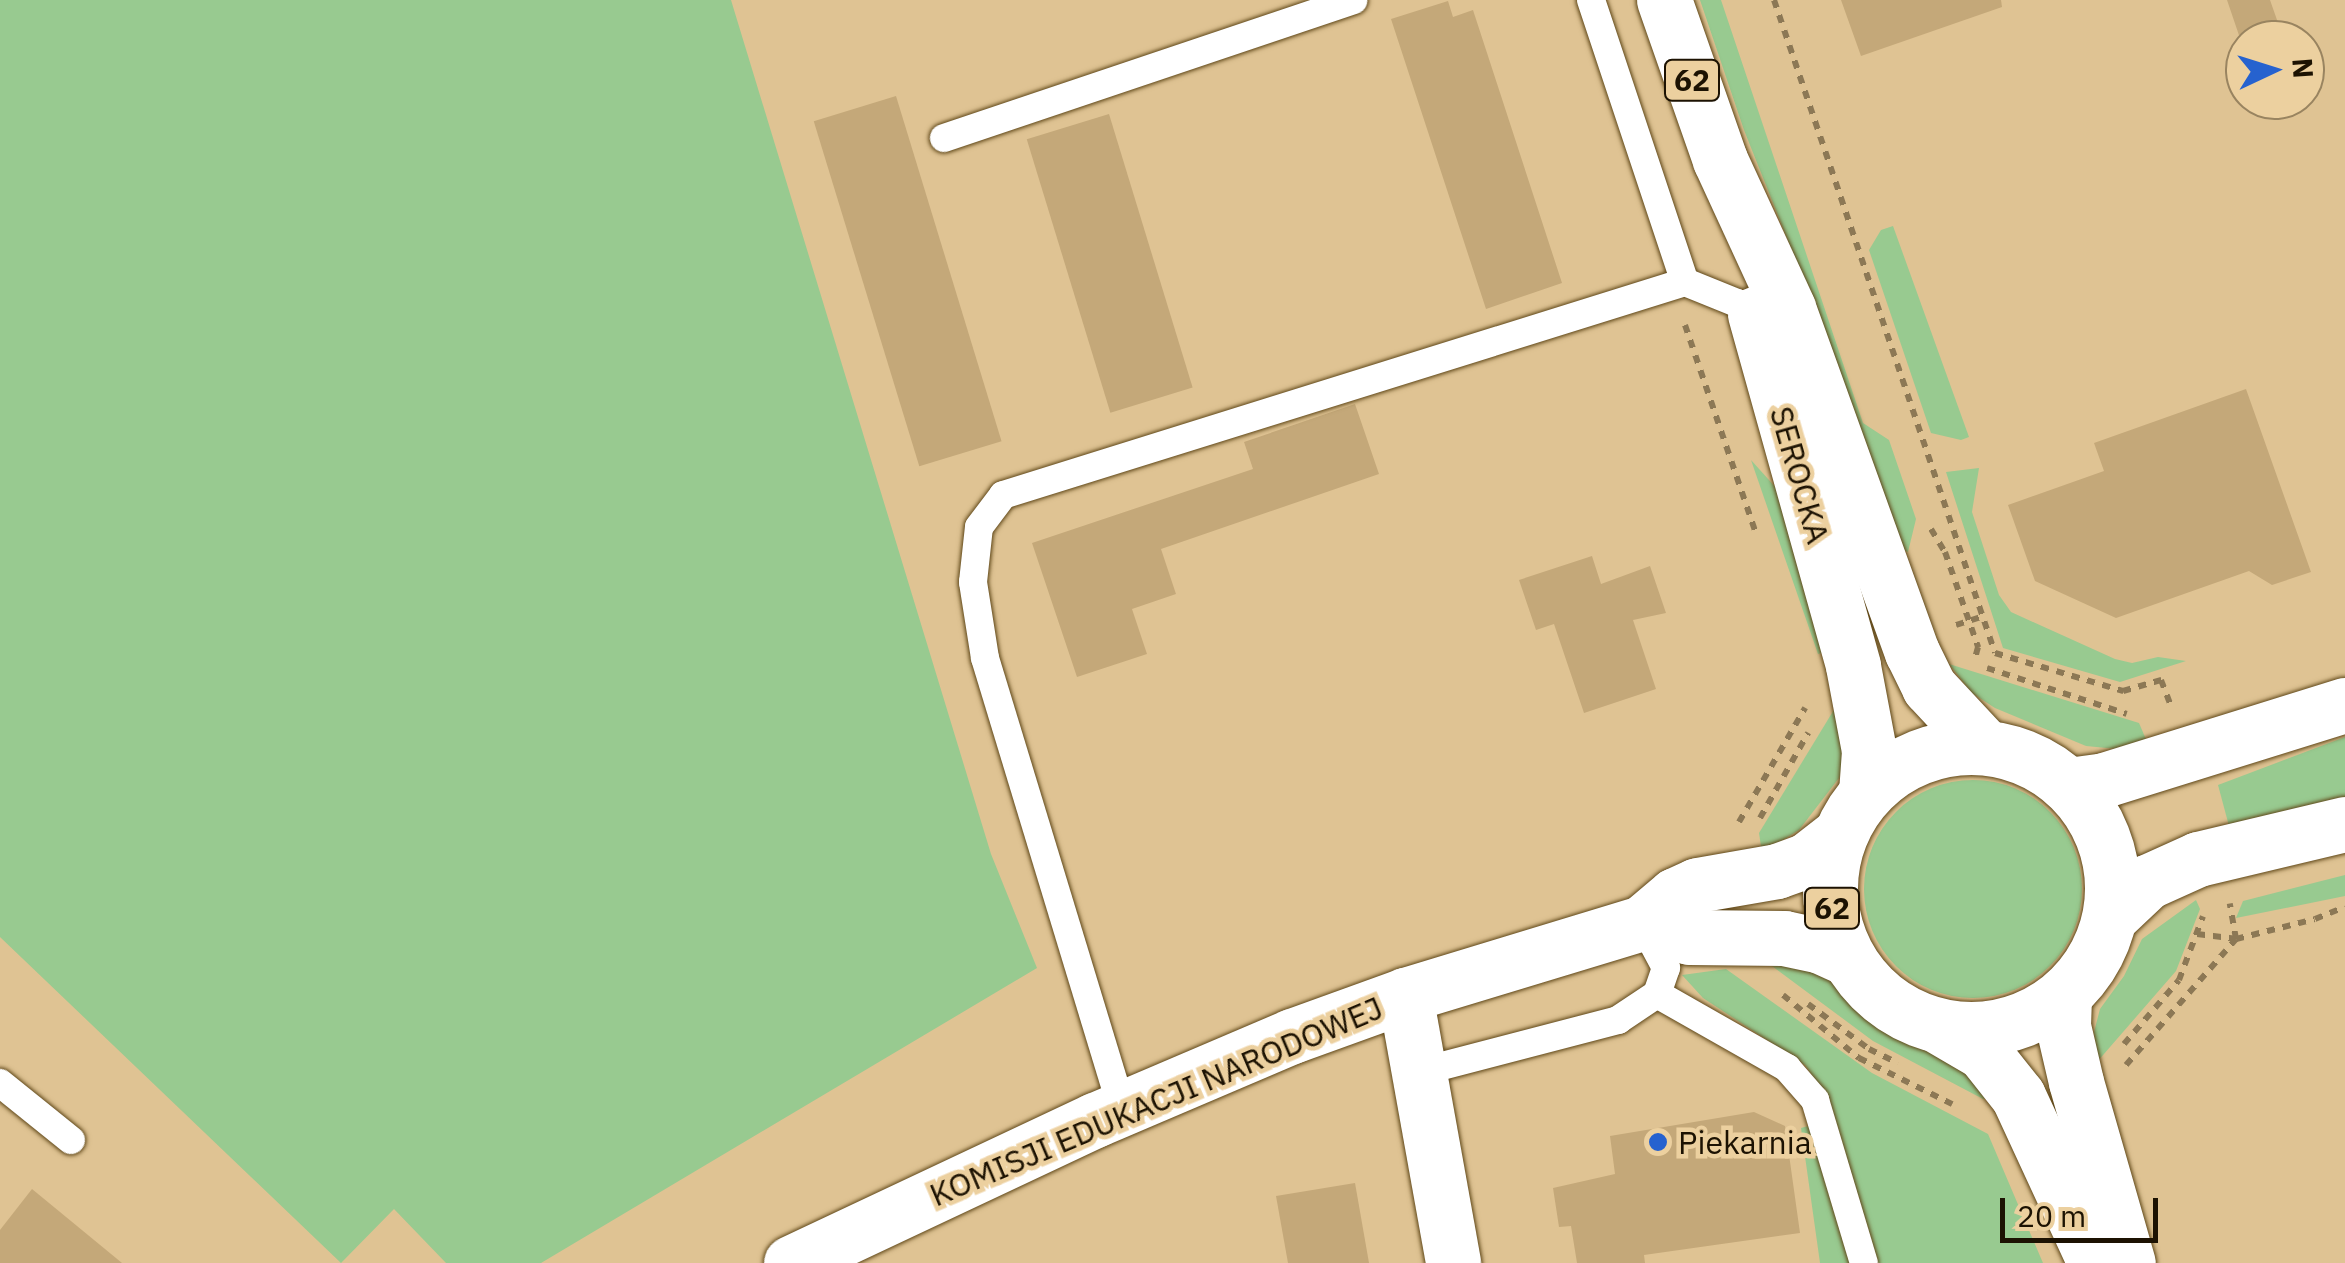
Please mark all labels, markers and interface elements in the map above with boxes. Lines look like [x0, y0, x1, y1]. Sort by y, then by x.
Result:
north arrow [2225, 20, 2325, 120]
road number: 62 [1662, 55, 1722, 105]
text: N [2284, 57, 2323, 79]
street label: SEROCKA [1762, 402, 1838, 548]
road number: 62 [1802, 883, 1862, 933]
street label: KOMISJI EDUKACJI NARODOWEJ [924, 988, 1388, 1214]
place label: Piekarnia [1678, 1123, 1812, 1161]
marker: Piekarnia [1647, 1131, 1669, 1153]
scale bar [2005, 1178, 2162, 1240]
text: 20 m [2017, 1196, 2086, 1235]

